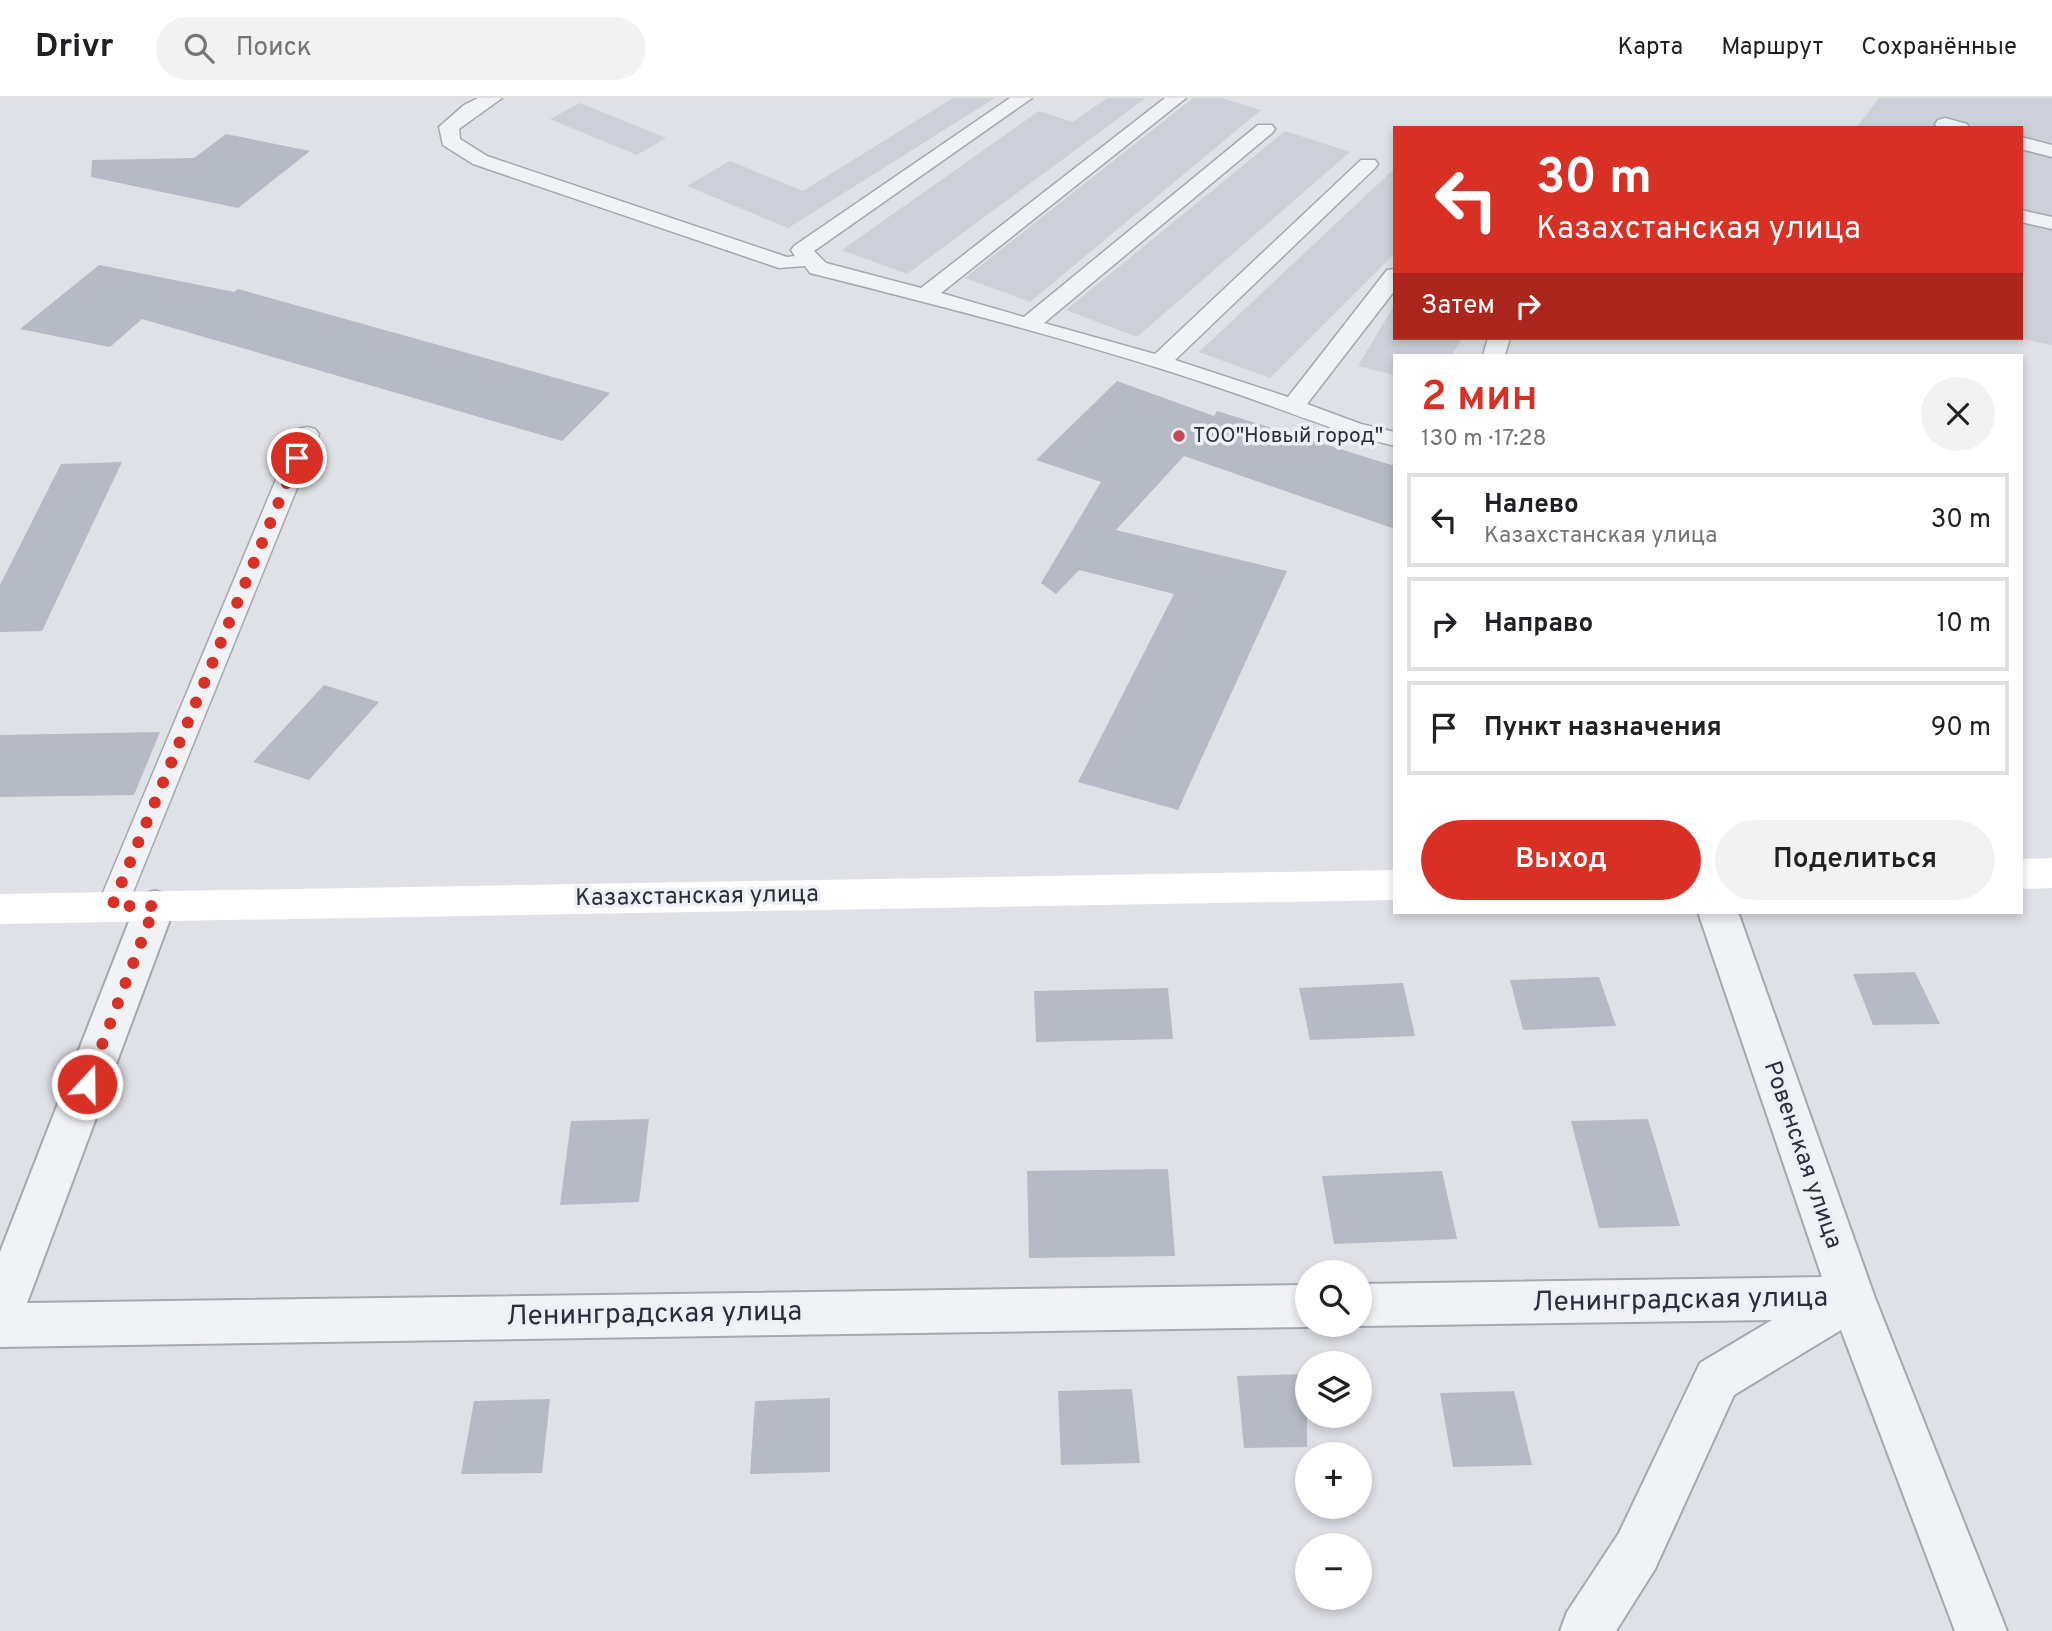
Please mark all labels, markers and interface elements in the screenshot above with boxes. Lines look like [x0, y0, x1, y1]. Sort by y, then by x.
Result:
search box [156, 17, 646, 80]
text: Drivr [35, 27, 114, 69]
icon: search [180, 29, 218, 67]
text: Поиск [236, 32, 312, 65]
text: Карта [1617, 33, 1683, 63]
text: Маршрут [1721, 33, 1823, 63]
text: Сохранённые [1861, 33, 2017, 63]
text: 30 m [1536, 149, 1652, 211]
icon: left [1421, 154, 1512, 245]
text: Казахстанская улица [1536, 210, 1861, 250]
icon: right [1509, 287, 1547, 325]
text: Затем [1421, 290, 1495, 323]
text: 2 мин [1421, 372, 1538, 425]
button: close [1921, 377, 1995, 451]
place label: ТОО"Новый город" [1193, 423, 1383, 450]
text: 130 m · 17:28 [1421, 425, 1547, 454]
pin [267, 428, 327, 488]
marker: ТОО"Новый город" [1171, 428, 1187, 444]
icon: arrive [278, 439, 316, 477]
text: Налево [1484, 489, 1579, 522]
icon: left [1425, 501, 1463, 539]
text: 30 m [1931, 504, 1991, 537]
text: Казахстанская улица [1484, 522, 1717, 551]
icon: right [1425, 605, 1463, 643]
text: Направо [1484, 608, 1593, 641]
text: 10 m [1936, 608, 1991, 641]
icon: arrive [1425, 709, 1463, 747]
text: Пункт назначения [1484, 712, 1722, 745]
text: 90 m [1931, 712, 1991, 745]
button: Выход [1421, 820, 1701, 900]
button: Поделиться [1715, 820, 1995, 900]
street label: Казахстанская улица [575, 880, 819, 914]
position arrow [50, 1047, 124, 1121]
street label: Ровенская улица [1756, 1057, 1848, 1253]
map controls [1295, 1260, 1372, 1610]
button: search [1295, 1260, 1372, 1337]
street label: Ленинградская улица [1532, 1280, 1828, 1322]
street label: Ленинградская улица [506, 1294, 802, 1336]
button: layers [1295, 1351, 1372, 1428]
button: + [1295, 1442, 1372, 1519]
button: − [1295, 1533, 1372, 1610]

